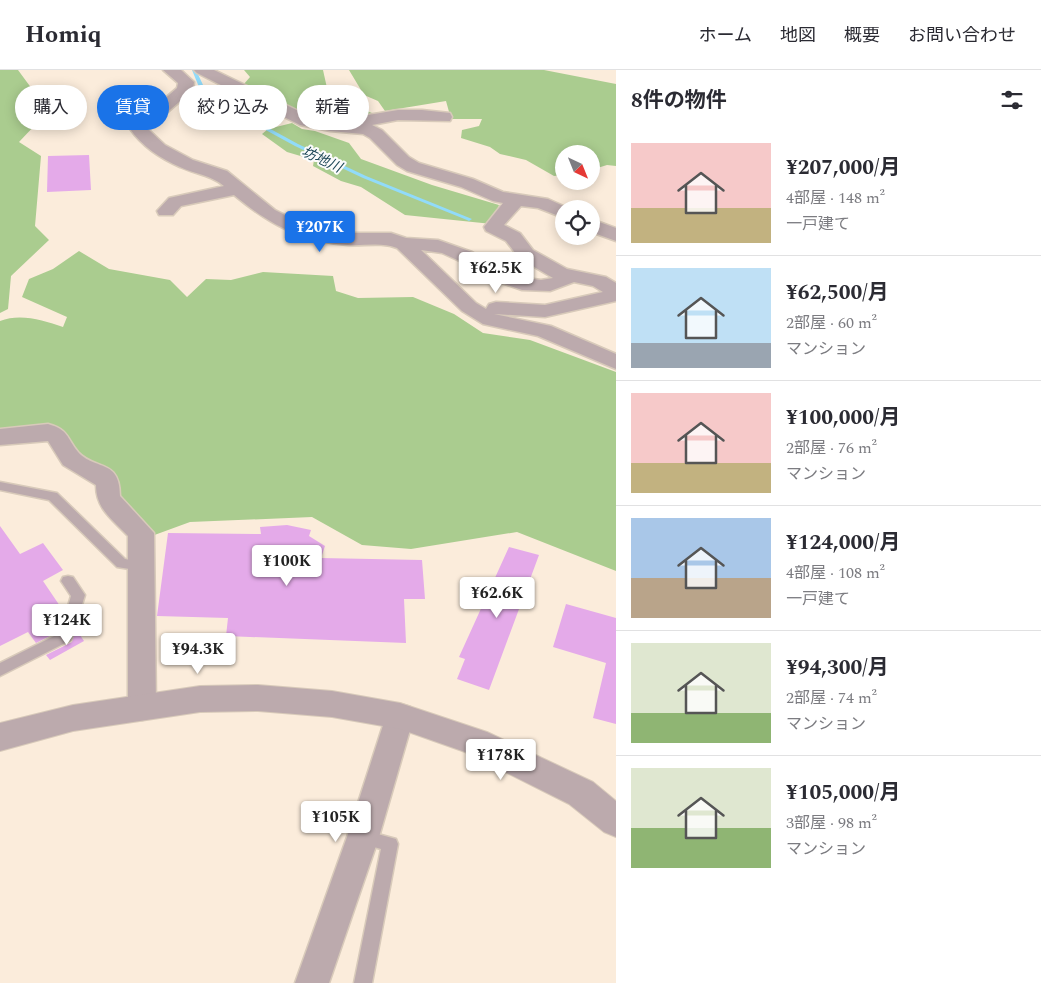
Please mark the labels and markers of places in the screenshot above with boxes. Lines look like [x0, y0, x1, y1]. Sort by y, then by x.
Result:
pin: ¥207K [285, 210, 355, 253]
pin: ¥62.5K [455, 252, 537, 294]
pin: ¥100K [252, 544, 322, 587]
pin: ¥62.6K [456, 576, 538, 619]
pin: ¥124K [32, 604, 102, 646]
pin: ¥94.3K [157, 632, 239, 675]
pin: ¥178K [466, 738, 536, 781]
pin: ¥105K [301, 800, 371, 843]

